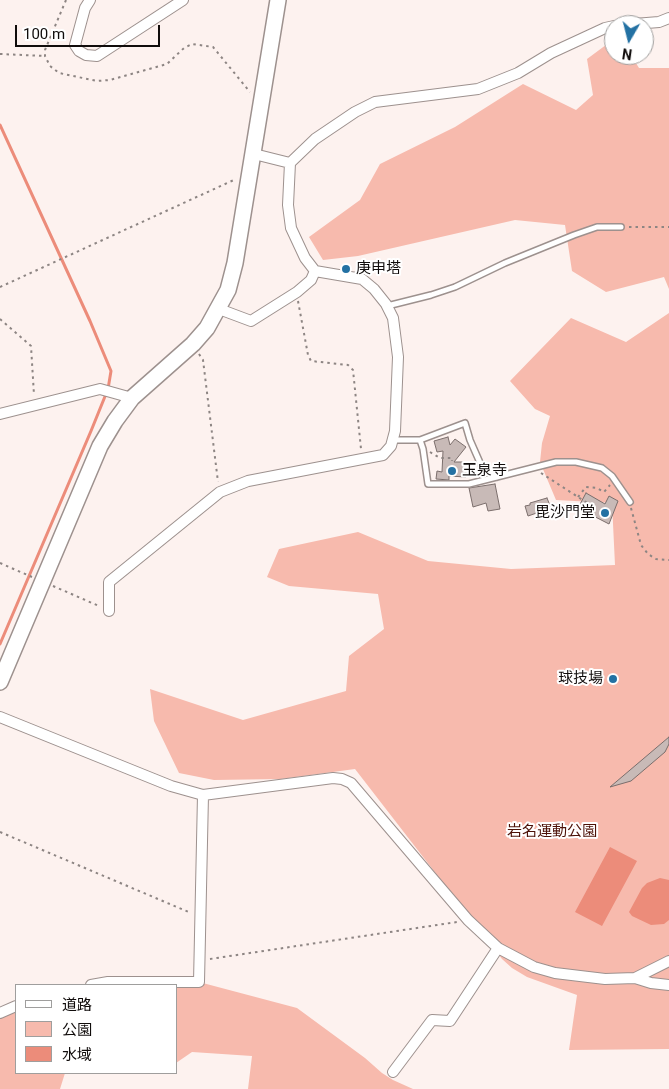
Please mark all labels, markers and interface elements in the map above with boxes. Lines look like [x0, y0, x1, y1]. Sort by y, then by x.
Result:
scale bar [18, 15, 162, 47]
north arrow [604, 15, 654, 65]
text: 100 m [23, 25, 65, 43]
text: N [621, 45, 633, 62]
place label: 庚申塔 [356, 260, 401, 278]
marker: 庚申塔 [340, 263, 352, 275]
place label: 玉泉寺 [462, 462, 507, 480]
marker: 玉泉寺 [446, 465, 458, 477]
place label: 毘沙門堂 [535, 504, 595, 522]
marker: 毘沙門堂 [599, 507, 611, 519]
place label: 球技場 [558, 670, 603, 688]
marker: 球技場 [607, 673, 619, 685]
park label: 岩名運動公園 [507, 823, 597, 841]
legend [15, 984, 178, 1074]
text: 道路 [62, 996, 92, 1014]
text: 公園 [62, 1021, 92, 1039]
text: 水域 [62, 1046, 92, 1064]

